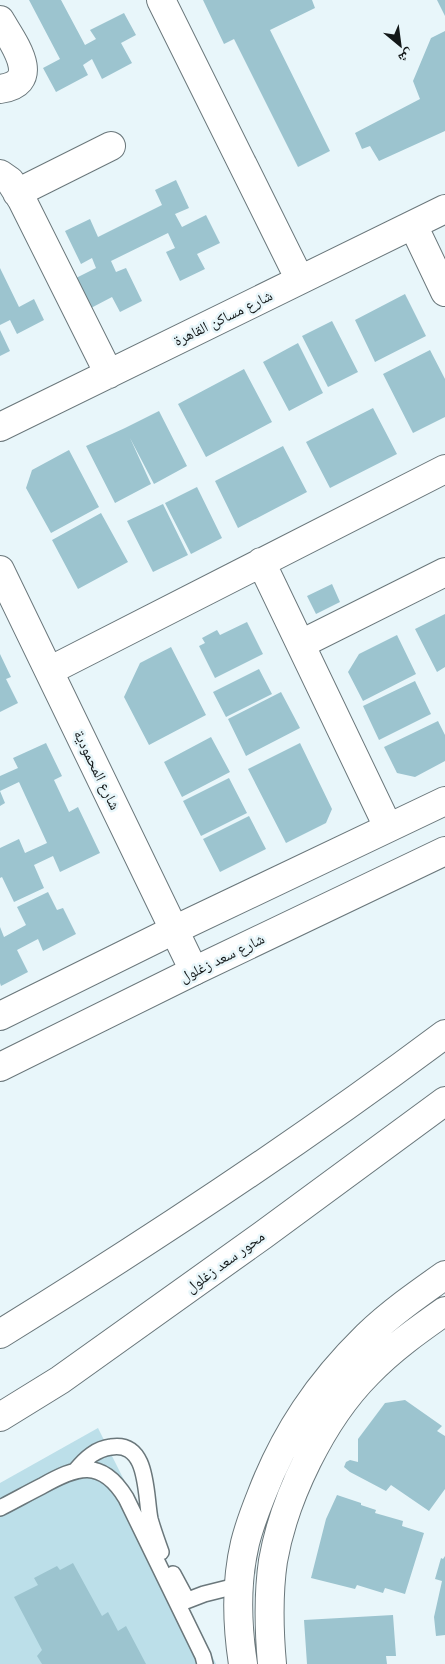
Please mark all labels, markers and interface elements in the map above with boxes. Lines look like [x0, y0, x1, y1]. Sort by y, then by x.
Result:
north arrow [375, 20, 425, 70]
text: ش [395, 45, 417, 67]
street label: شارع مساكن القاهرة [171, 286, 276, 351]
street label: شارع المحمودية [69, 727, 124, 813]
street label: شارع سعد زغلول [177, 930, 268, 987]
street label: محور سعد زغلول [182, 1227, 269, 1298]

